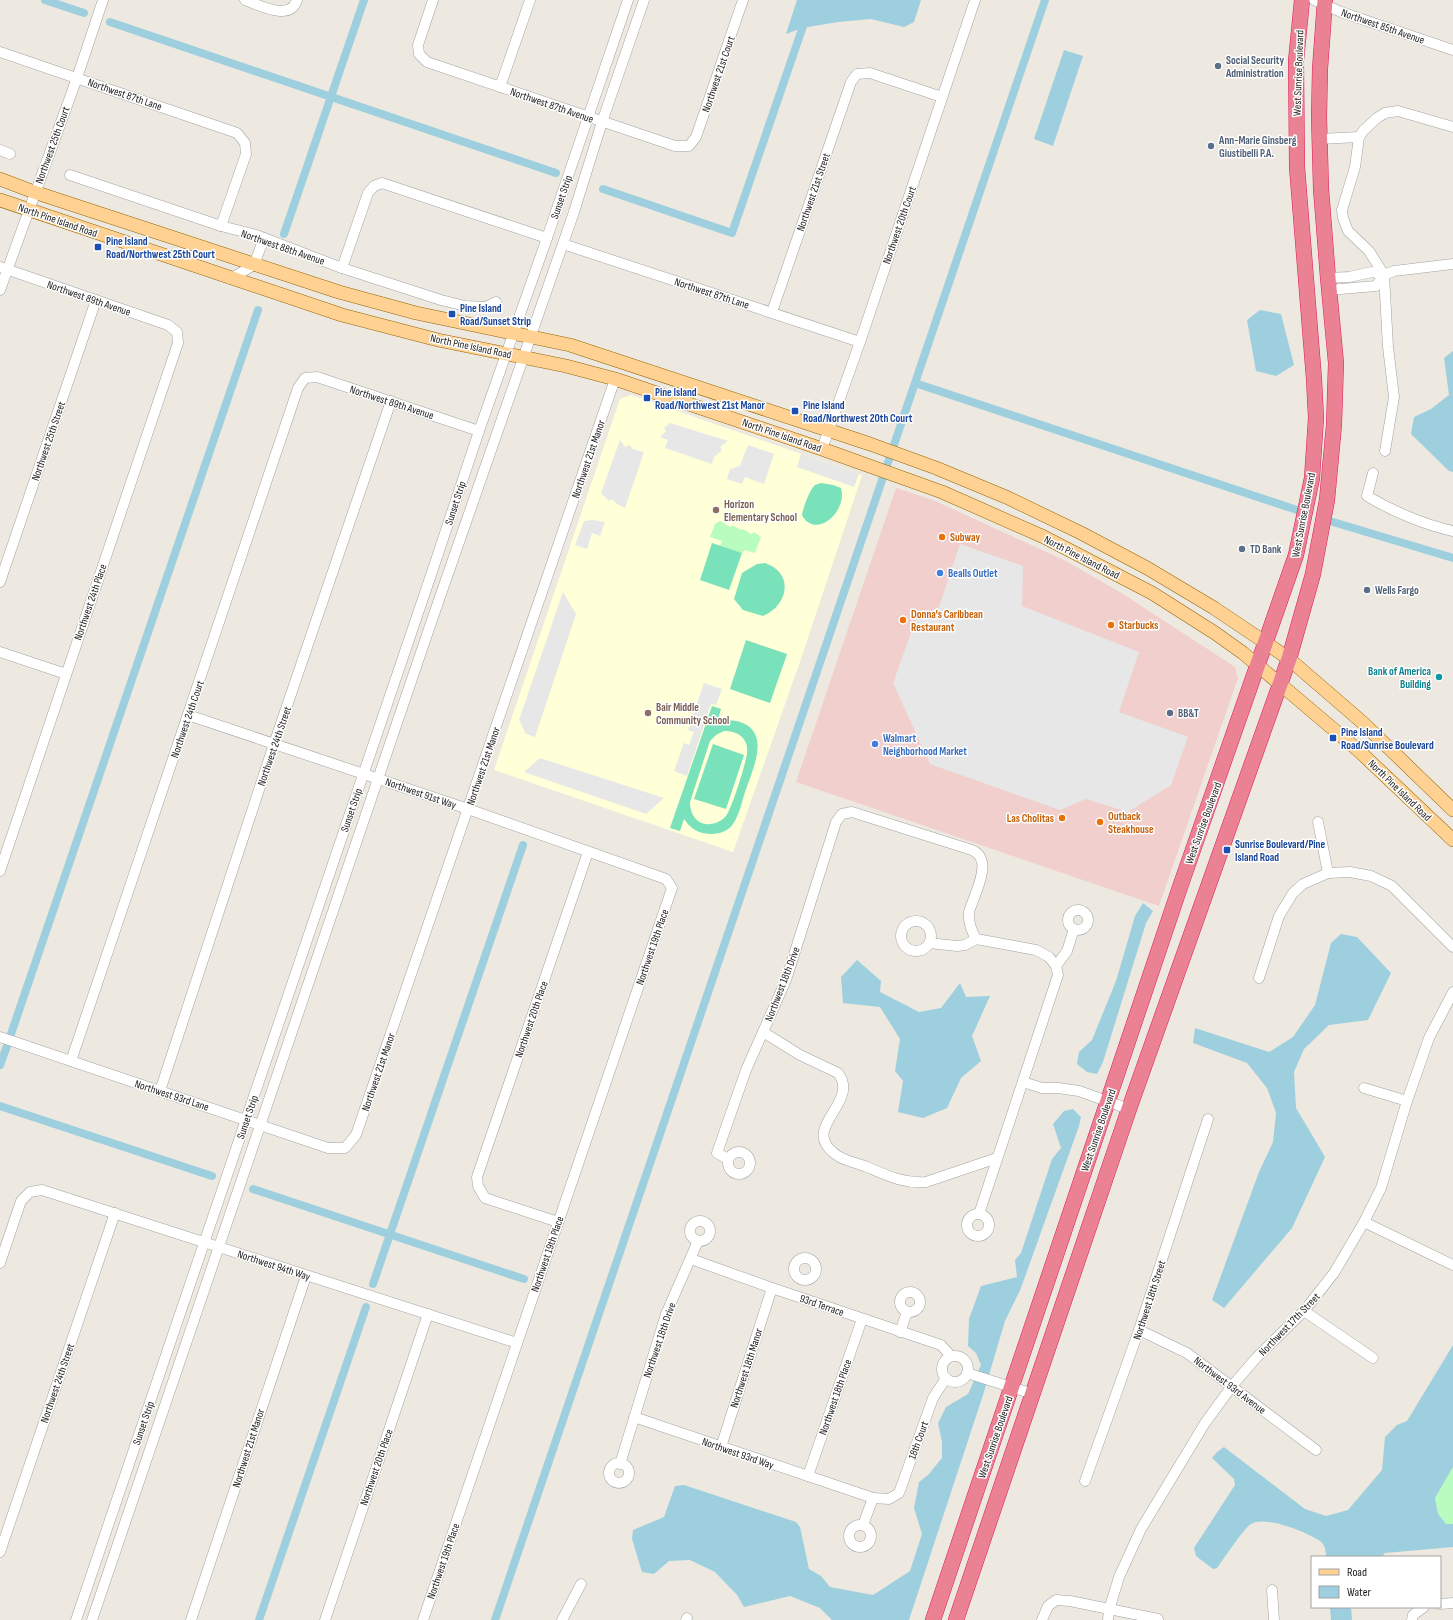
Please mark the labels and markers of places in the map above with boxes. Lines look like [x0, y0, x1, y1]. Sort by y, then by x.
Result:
place label: Social Security Administration [1225, 54, 1285, 80]
marker: Social Security Administration [1213, 61, 1223, 71]
place label: Ann-Marie Ginsberg Giustibelli P.A. [1218, 134, 1297, 160]
marker: Ann-Marie Ginsberg Giustibelli P.A. [1206, 141, 1216, 151]
place label: Pine Island Road/Northwest 25th Court [106, 235, 215, 261]
marker: Pine Island Road/Northwest 25th Court [93, 242, 103, 252]
place label: Pine Island Road/Sunset Strip [460, 302, 531, 328]
marker: Pine Island Road/Sunset Strip [447, 309, 457, 319]
place label: Pine Island Road/Northwest 21st Manor [655, 386, 766, 412]
marker: Pine Island Road/Northwest 21st Manor [642, 393, 652, 403]
place label: Pine Island Road/Northwest 20th Court [803, 399, 913, 425]
marker: Pine Island Road/Northwest 20th Court [790, 406, 800, 416]
place label: Horizon Elementary School [724, 498, 797, 524]
marker: Horizon Elementary School [711, 505, 721, 515]
place label: Subway [950, 531, 980, 544]
marker: Subway [937, 532, 947, 542]
place label: TD Bank [1250, 543, 1282, 556]
marker: TD Bank [1237, 544, 1247, 554]
place label: Bealls Outlet [948, 567, 998, 580]
marker: Bealls Outlet [935, 568, 945, 578]
place label: Wells Fargo [1375, 584, 1419, 597]
marker: Wells Fargo [1362, 585, 1372, 595]
place label: Donna's Caribbean Restaurant [911, 608, 983, 634]
marker: Donna's Caribbean Restaurant [898, 615, 908, 625]
place label: Starbucks [1119, 619, 1158, 632]
marker: Starbucks [1106, 620, 1116, 630]
place label: Bank of America Building [1368, 665, 1431, 691]
marker: Bank of America Building [1434, 672, 1444, 682]
place label: Bair Middle Community School [656, 701, 729, 727]
place label: BB&T [1178, 707, 1199, 720]
marker: Bair Middle Community School [643, 708, 653, 718]
marker: BB&T [1165, 708, 1175, 718]
place label: Pine Island Road/Sunrise Boulevard [1341, 726, 1434, 752]
place label: Walmart Neighborhood Market [883, 732, 967, 758]
marker: Pine Island Road/Sunrise Boulevard [1328, 733, 1338, 743]
marker: Walmart Neighborhood Market [870, 739, 880, 749]
place label: Outback Steakhouse [1108, 810, 1154, 836]
place label: Las Cholitas [1007, 812, 1054, 825]
marker: Las Cholitas [1057, 813, 1067, 823]
marker: Outback Steakhouse [1095, 817, 1105, 827]
place label: Sunrise Boulevard/Pine Island Road [1235, 838, 1325, 864]
marker: Sunrise Boulevard/Pine Island Road [1222, 845, 1232, 855]

